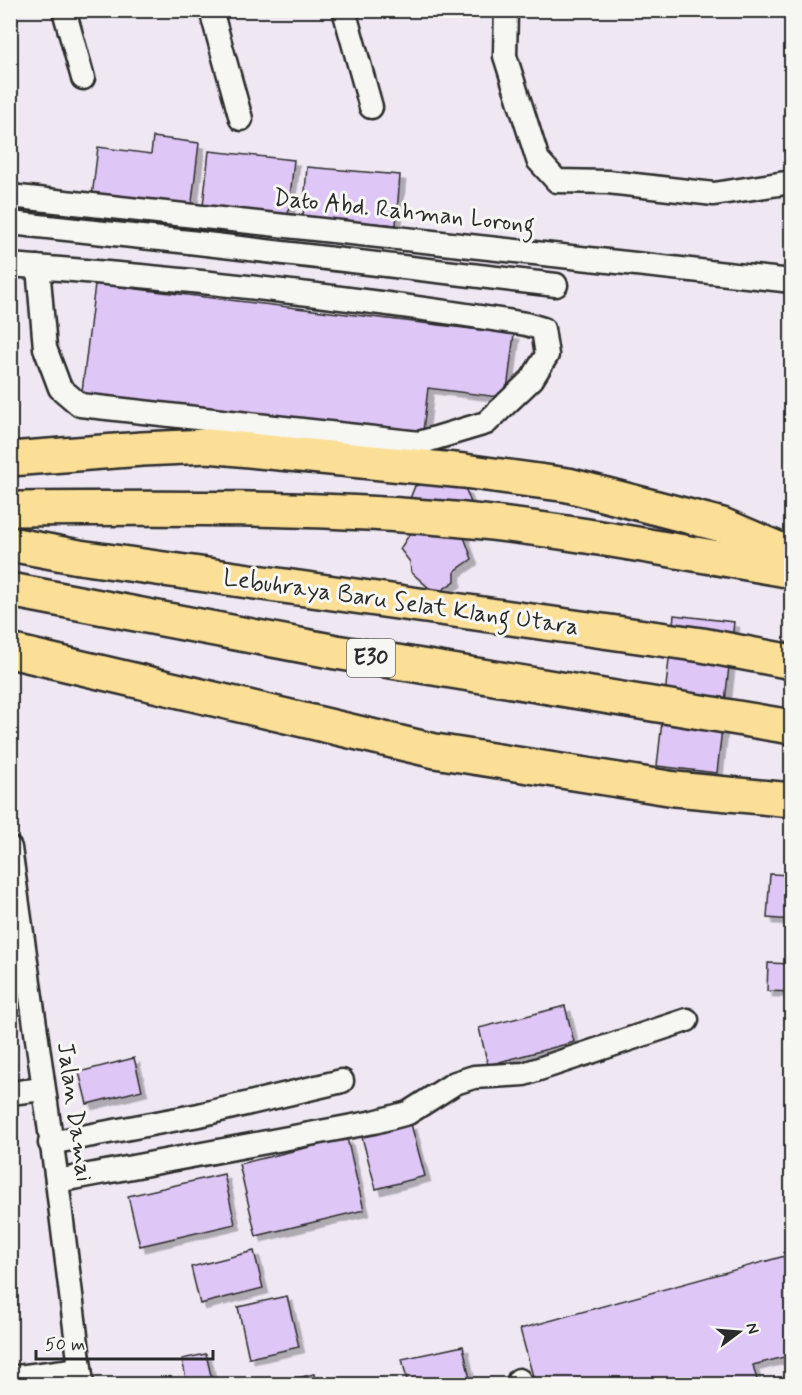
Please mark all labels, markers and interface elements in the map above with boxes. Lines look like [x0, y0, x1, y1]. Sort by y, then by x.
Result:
street label: Dato Abd. Rahman Lorong [271, 183, 536, 244]
street label: Lebuhraya Baru Selat Klang Utara [221, 563, 581, 646]
road number: E30 [347, 639, 395, 677]
street label: Jalan Damai [49, 1040, 99, 1184]
north arrow [709, 1302, 769, 1362]
text: N [740, 1320, 764, 1336]
scale bar [36, 1323, 213, 1361]
text: 50 m [45, 1333, 85, 1357]

